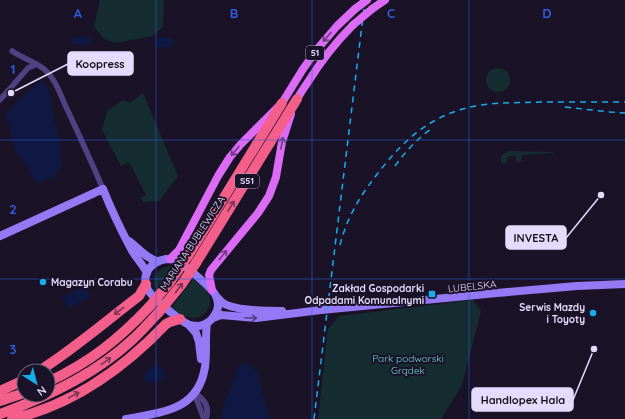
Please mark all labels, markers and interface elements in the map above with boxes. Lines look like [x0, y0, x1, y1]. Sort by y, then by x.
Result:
text: A [74, 5, 83, 21]
text: B [230, 5, 238, 21]
text: C [387, 5, 395, 21]
text: D [542, 5, 552, 21]
one-way arrow [323, 31, 332, 42]
road number: 51 [306, 46, 324, 60]
callout: Koopress [68, 52, 133, 75]
text: Koopress [75, 57, 125, 71]
text: 1 [10, 61, 16, 77]
one-way arrow [278, 137, 286, 150]
one-way arrow [231, 145, 240, 156]
road number: S51 [235, 174, 259, 188]
street label: MARIANA BUBLEWICZA [157, 193, 228, 293]
one-way arrow [228, 200, 236, 212]
text: 2 [9, 201, 17, 217]
callout: INVESTA [506, 226, 566, 249]
text: INVESTA [514, 231, 558, 245]
one-way arrow [218, 250, 227, 261]
place label: Magazyn Corabu [51, 276, 133, 289]
marker: Magazyn Corabu [38, 277, 48, 287]
street label: LUBELSKA [447, 277, 497, 296]
place label: Zakład Gospodarki Odpadami Komunalnymi [305, 282, 424, 307]
one-way arrow [174, 283, 183, 294]
marker: Zakład Gospodarki Odpadami Komunalnymi [427, 289, 437, 299]
place label: Serwis Mazdy i Toyoty [519, 301, 585, 326]
one-way arrow [113, 307, 124, 315]
marker: Serwis Mazdy i Toyoty [588, 308, 598, 318]
one-way arrow [244, 314, 257, 322]
text: 3 [10, 341, 17, 357]
park label: Park podworski Grądek [372, 352, 444, 377]
one-way arrow [100, 357, 111, 365]
north arrow [16, 363, 56, 403]
text: N [34, 383, 49, 399]
callout: Handlopex Hala [472, 388, 573, 411]
one-way arrow [68, 391, 80, 399]
text: Handlopex Hala [481, 393, 565, 407]

